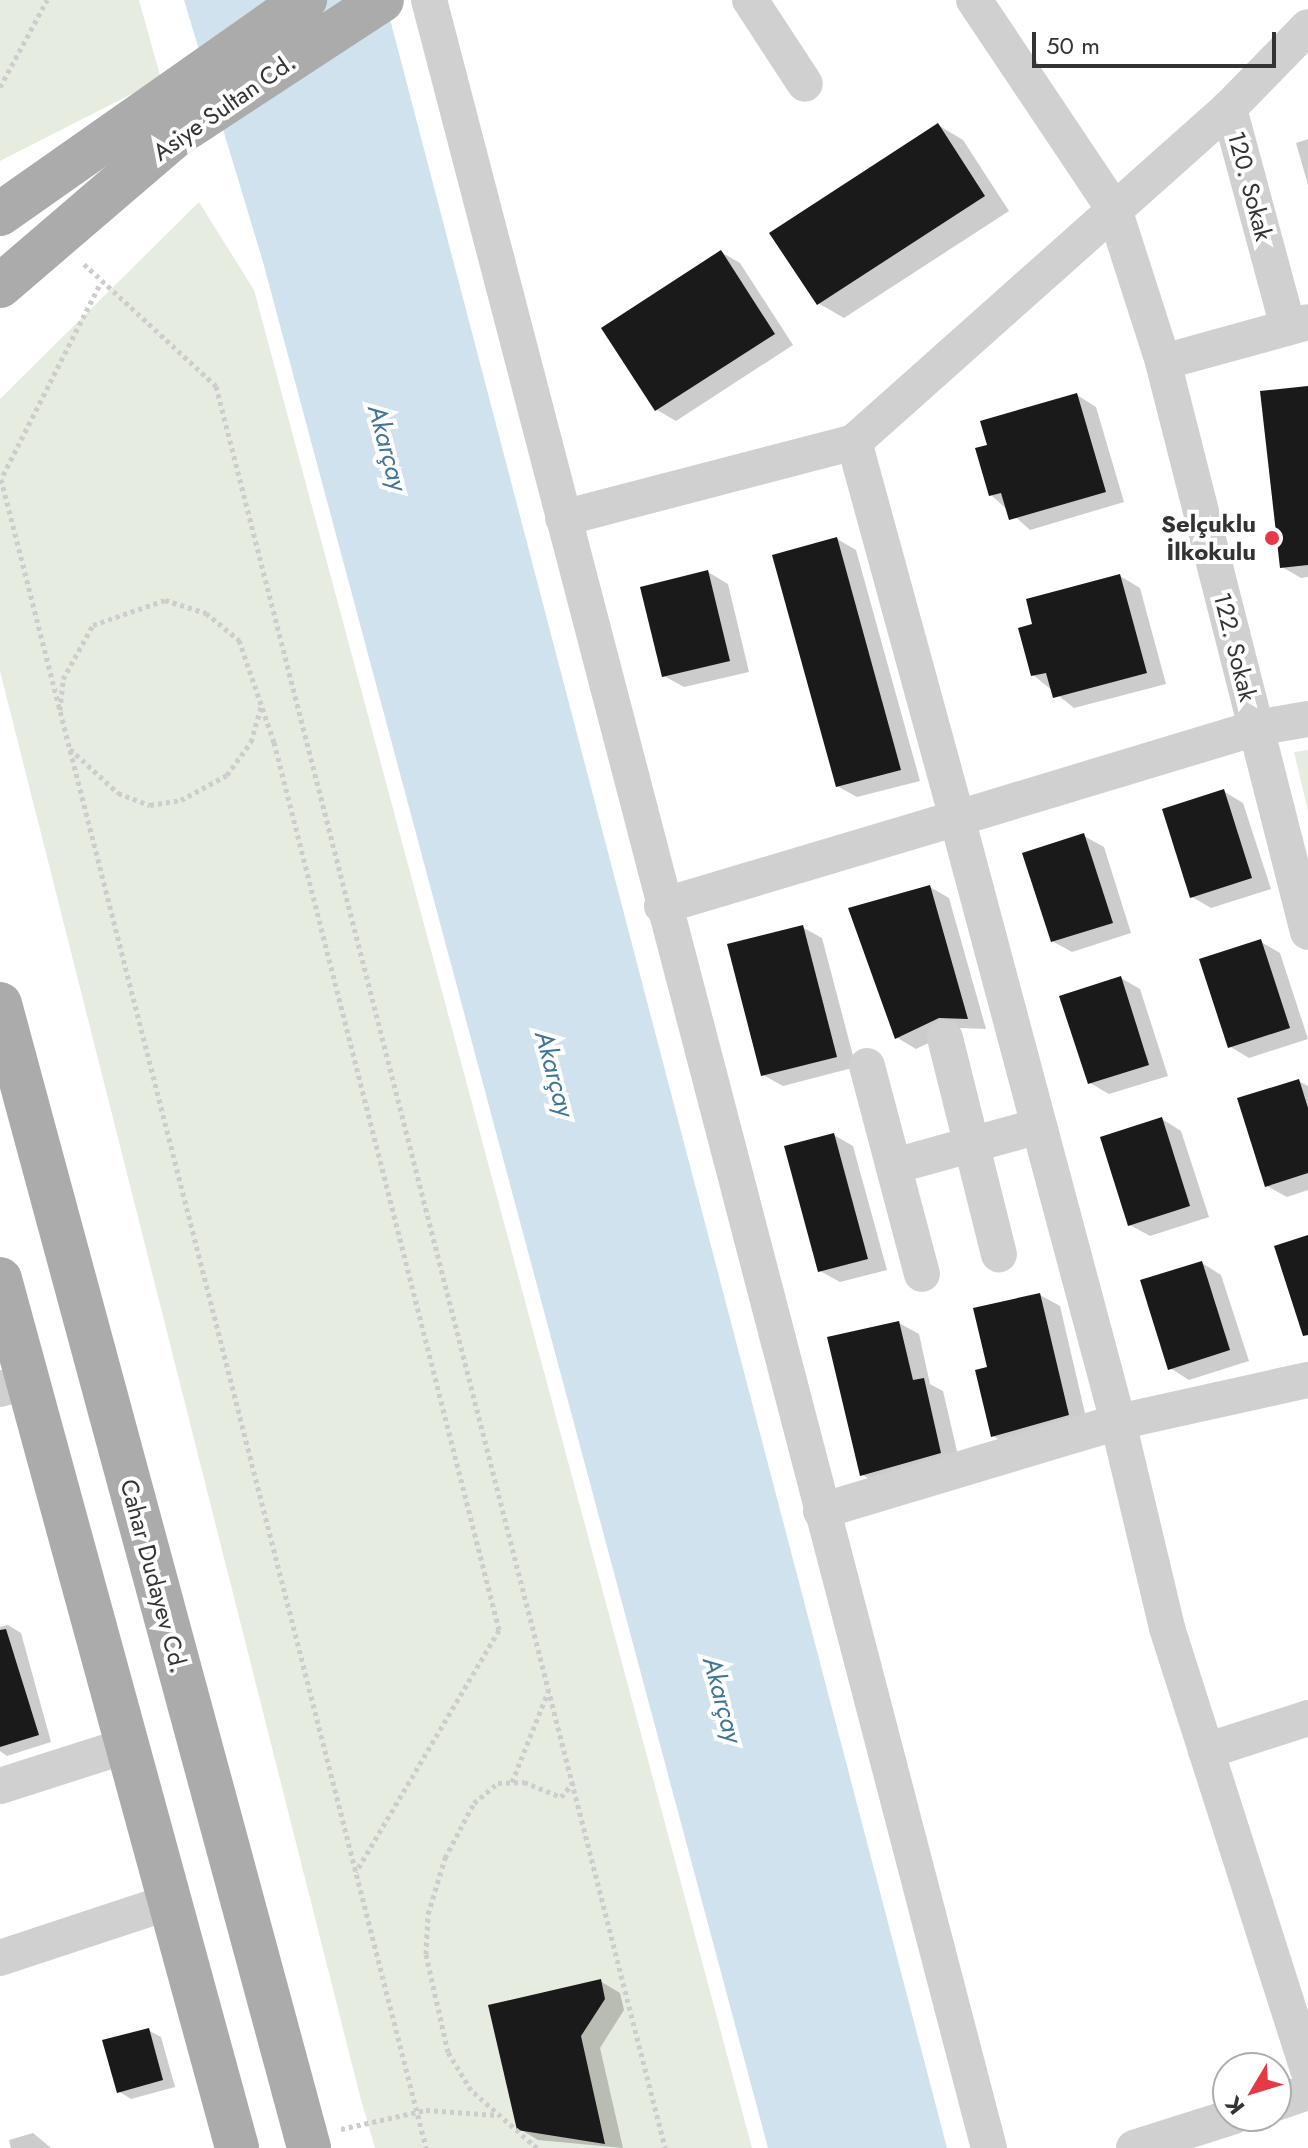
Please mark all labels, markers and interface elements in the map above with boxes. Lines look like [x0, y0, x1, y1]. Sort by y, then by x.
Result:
scale bar [1036, 16, 1280, 66]
text: 50 m [1046, 28, 1100, 63]
street label: Asiye Sultan Cd. [147, 47, 301, 167]
street label: 120. Sokak [1222, 128, 1278, 244]
water label: Akarçay [361, 402, 413, 494]
place label: Selçuklu İlkokulu [1161, 510, 1256, 566]
marker: Selçuklu İlkokulu [1263, 529, 1281, 547]
street label: 122. Sokak [1208, 589, 1262, 705]
water label: Akarçay [528, 1028, 580, 1120]
street label: Cahar Dudayev Cd. [114, 1476, 194, 1676]
water label: Akarçay [696, 1654, 748, 1746]
north arrow [1212, 2052, 1292, 2132]
text: K [1217, 2090, 1252, 2121]

